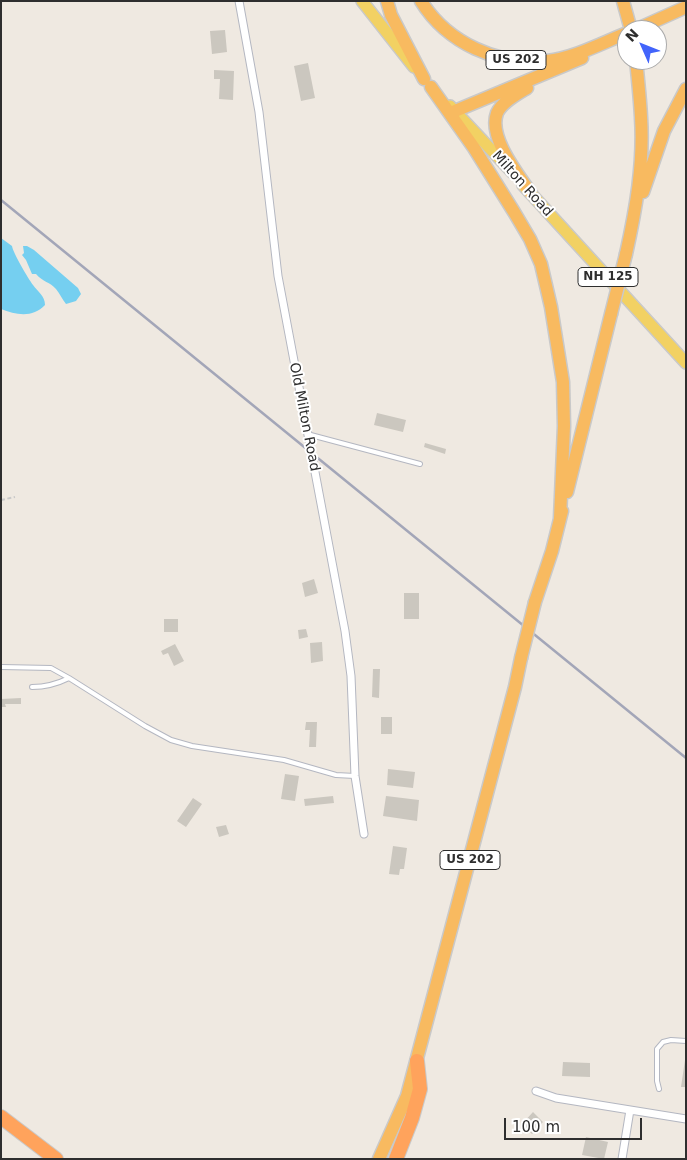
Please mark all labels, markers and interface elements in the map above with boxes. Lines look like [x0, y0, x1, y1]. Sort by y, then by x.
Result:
north arrow [617, 20, 667, 70]
text: N [622, 26, 642, 45]
road number: US 202 [486, 50, 546, 70]
street label: Milton Road [488, 148, 556, 220]
road number: NH 125 [578, 268, 638, 286]
street label: Old Milton Road [285, 361, 323, 473]
road number: US 202 [440, 850, 500, 870]
scale bar [507, 1108, 644, 1140]
text: 100 m [512, 1118, 560, 1136]

